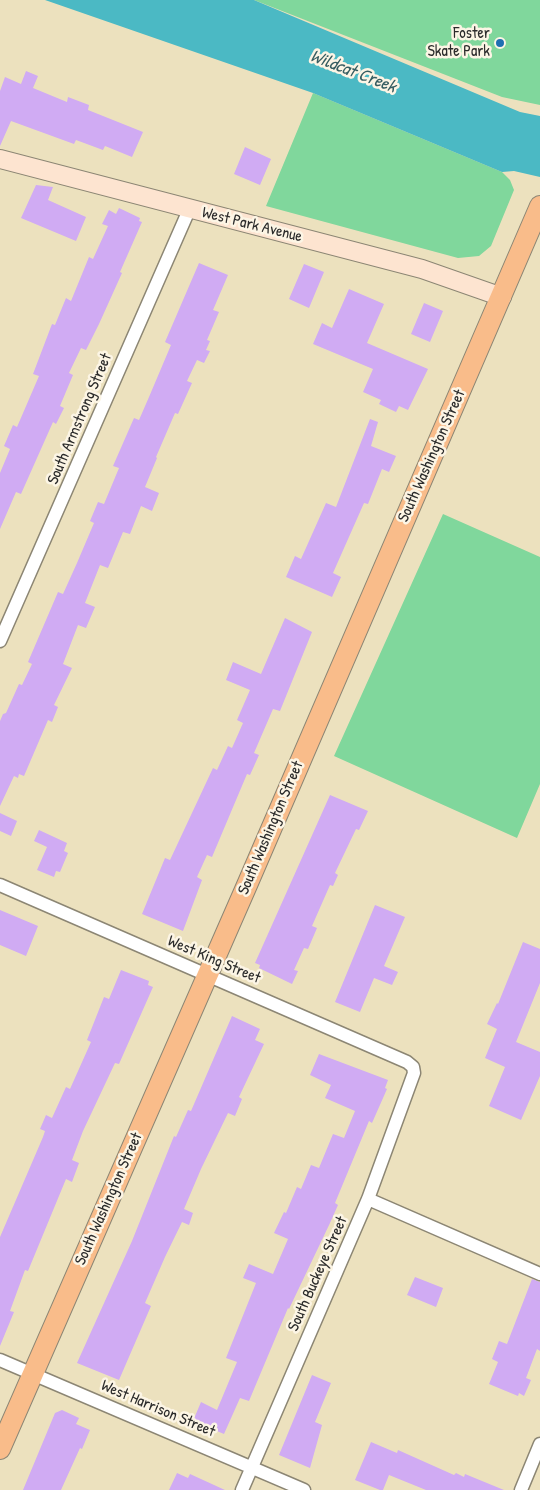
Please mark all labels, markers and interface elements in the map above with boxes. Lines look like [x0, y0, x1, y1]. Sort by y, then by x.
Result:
place label: Foster Skate Park [427, 24, 490, 62]
marker: Foster Skate Park [494, 37, 506, 49]
water label: Wildcat Creek [307, 46, 399, 98]
street label: West Park Avenue [200, 203, 304, 247]
street label: South Armstrong Street [44, 351, 116, 487]
street label: South Washington Street [394, 387, 470, 525]
street label: South Washington Street [234, 758, 308, 898]
street label: West King Street [165, 932, 263, 988]
street label: South Washington Street [71, 1130, 147, 1268]
street label: South Buckeye Street [284, 1214, 352, 1334]
street label: West Harrison Street [98, 1376, 218, 1442]

